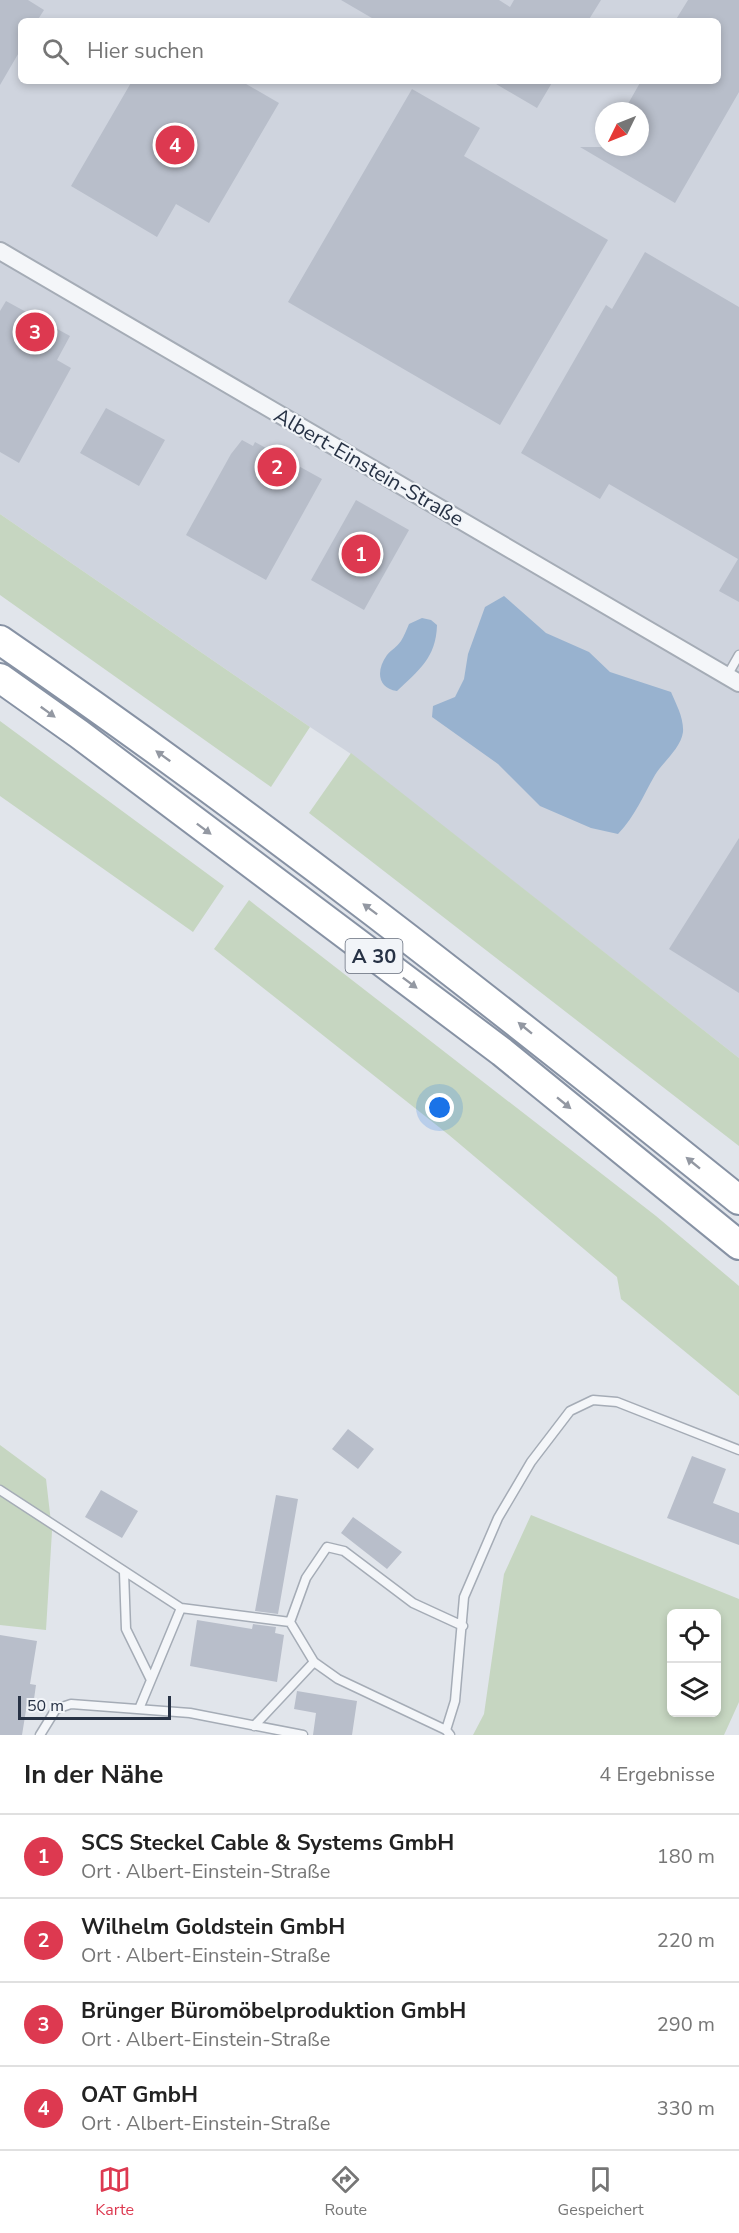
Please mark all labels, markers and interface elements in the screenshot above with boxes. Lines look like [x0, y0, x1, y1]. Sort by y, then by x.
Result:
search box [18, 18, 721, 84]
icon: search [39, 35, 72, 68]
text: Hier suchen [87, 36, 204, 66]
north arrow [595, 102, 649, 156]
pin: 4 [156, 122, 195, 168]
pin: 3 [15, 310, 54, 354]
street label: Albert-Einstein-Straße [269, 401, 469, 533]
pin: 2 [258, 444, 296, 490]
pin: 1 [342, 532, 380, 576]
one-way arrow [39, 706, 55, 718]
one-way arrow [156, 750, 171, 762]
one-way arrow [196, 822, 211, 834]
one-way arrow [363, 904, 378, 916]
road number: A 30 [346, 939, 403, 973]
one-way arrow [403, 977, 418, 989]
one-way arrow [517, 1022, 533, 1035]
your location [425, 1093, 454, 1122]
one-way arrow [557, 1096, 572, 1108]
one-way arrow [686, 1158, 701, 1170]
map controls [667, 1609, 721, 1717]
button: locate [667, 1609, 721, 1663]
button: layers [667, 1663, 721, 1717]
scale bar [18, 1693, 171, 1720]
text: 50 m [27, 1695, 64, 1717]
text: In der Nähe [24, 1757, 163, 1792]
text: 4 Ergebnisse [599, 1761, 715, 1788]
text: SCS Steckel Cable & Systems GmbH [81, 1828, 454, 1858]
text: 1 [38, 1843, 50, 1870]
text: 180 m [657, 1843, 715, 1870]
text: Ort · Albert-Einstein-Straße [81, 1858, 330, 1885]
text: Wilhelm Goldstein GmbH [81, 1912, 345, 1942]
text: 2 [38, 1927, 50, 1954]
text: 220 m [657, 1927, 715, 1954]
text: Ort · Albert-Einstein-Straße [81, 1942, 330, 1969]
text: Brünger Büromöbelproduktion GmbH [81, 1996, 466, 2026]
text: 3 [38, 2011, 50, 2038]
text: 290 m [657, 2011, 715, 2038]
text: Ort · Albert-Einstein-Straße [81, 2026, 330, 2053]
text: OAT GmbH [81, 2080, 198, 2110]
text: 4 [38, 2095, 50, 2122]
text: 330 m [657, 2095, 715, 2122]
text: Ort · Albert-Einstein-Straße [81, 2110, 330, 2137]
tab: Karte [95, 2163, 134, 2221]
tab: Route [325, 2163, 367, 2221]
tab: Gespeichert [558, 2163, 644, 2221]

